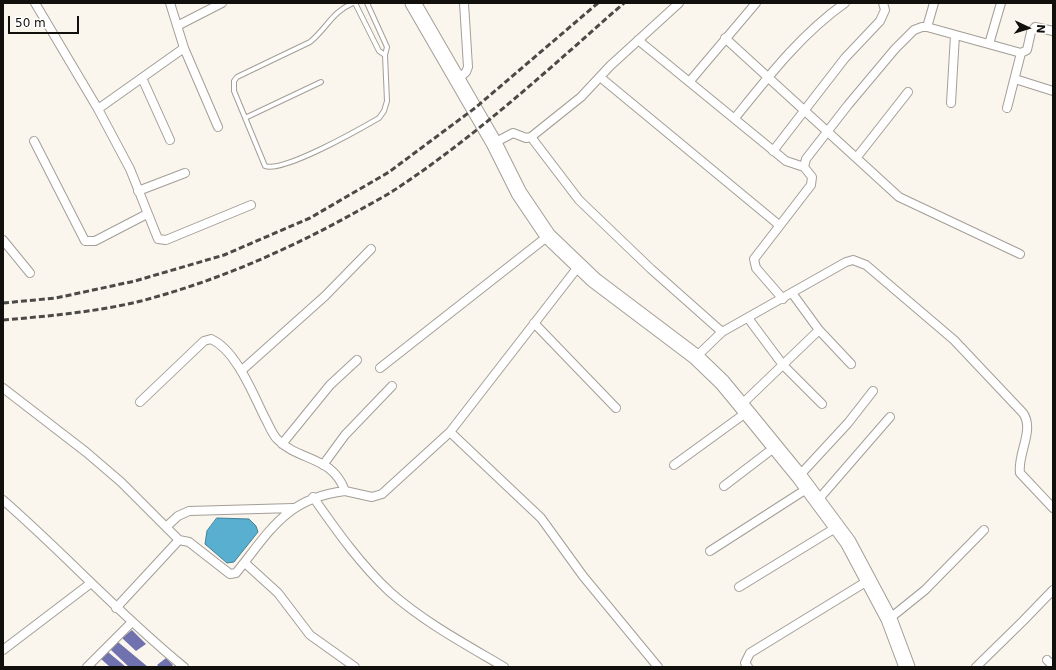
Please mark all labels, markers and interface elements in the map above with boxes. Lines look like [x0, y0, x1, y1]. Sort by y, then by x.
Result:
scale bar [10, 8, 81, 34]
north arrow [1008, 8, 1048, 48]
text: 50 m [15, 16, 46, 30]
text: N [1034, 24, 1047, 34]

